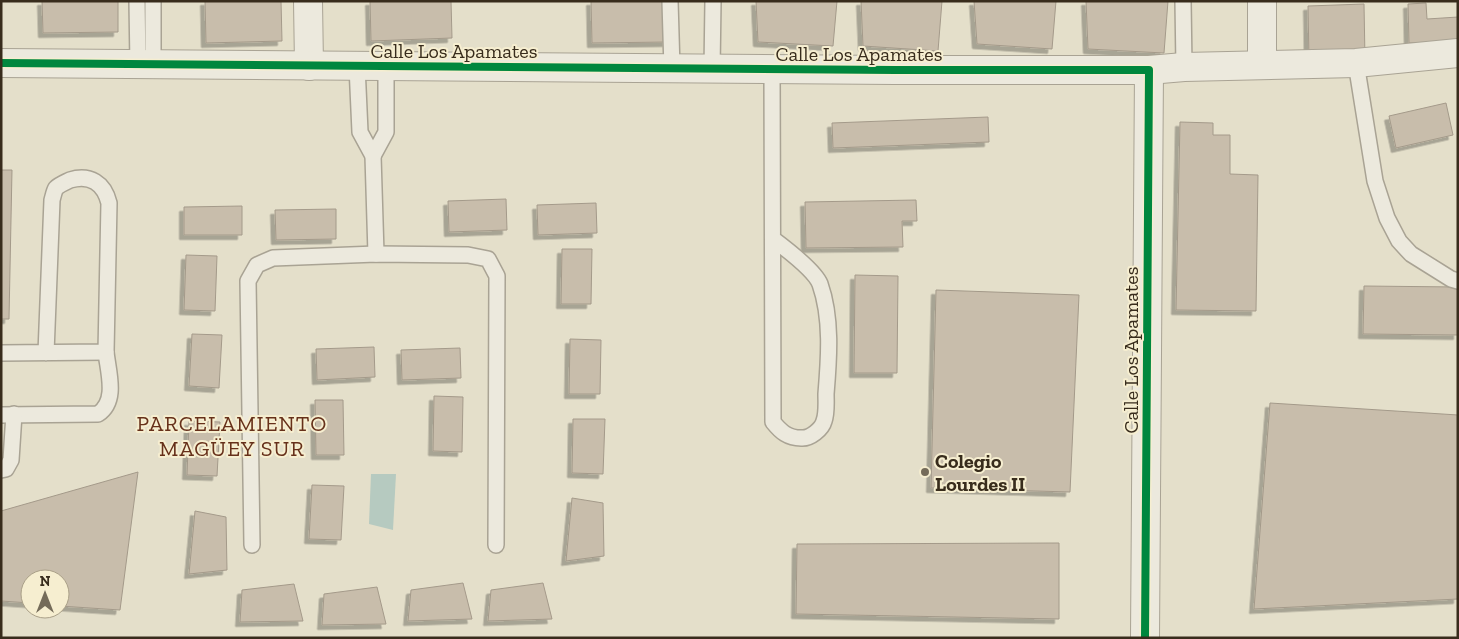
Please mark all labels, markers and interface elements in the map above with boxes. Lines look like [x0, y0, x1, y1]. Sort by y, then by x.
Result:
street label: Calle Los Apamates [370, 39, 538, 63]
street label: Calle Los Apamates [775, 42, 943, 66]
street label: Calle Los Apamates [1119, 266, 1143, 434]
district label: PARCELAMIENTO MAGÜEY SUR [137, 410, 327, 462]
place label: Colegio Lourdes II [935, 449, 1025, 496]
marker: Colegio Lourdes II [919, 466, 931, 478]
north arrow [20, 569, 70, 619]
text: N [40, 573, 51, 590]

